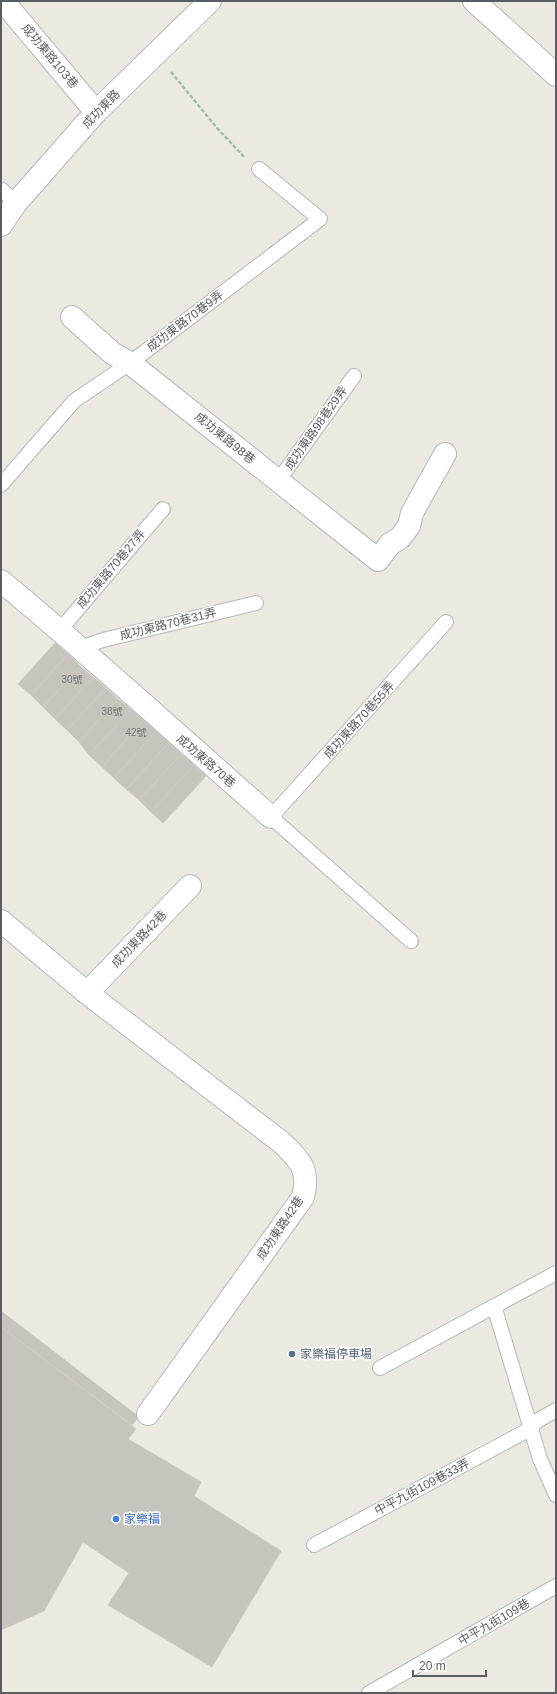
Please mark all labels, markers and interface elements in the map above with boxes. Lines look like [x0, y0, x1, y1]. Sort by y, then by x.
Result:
street label: 成功東路103巷 [19, 21, 81, 91]
street label: 成功東路 [79, 87, 123, 131]
street label: 成功東路70巷9弄 [144, 288, 226, 354]
street label: 成功東路98巷29弄 [282, 384, 350, 472]
street label: 成功東路98巷 [192, 409, 258, 467]
street label: 成功東路70巷27弄 [74, 527, 148, 611]
street label: 成功東路70巷31弄 [118, 605, 218, 643]
house number: 30號 [61, 674, 83, 685]
street label: 成功東路70巷55弄 [321, 679, 397, 761]
house number: 38號 [101, 706, 123, 717]
house number: 42號 [125, 727, 147, 738]
street label: 成功東路70巷 [174, 732, 238, 790]
street label: 成功東路42巷 [108, 908, 170, 970]
street label: 成功東路42巷 [254, 1194, 306, 1262]
place label: 家樂福停車場 [300, 1347, 372, 1361]
marker: 家樂福停車場 [287, 1349, 297, 1359]
street label: 中平九街109巷33弄 [372, 1456, 472, 1518]
place label: 家樂福 [124, 1512, 160, 1526]
marker: 家樂福 [111, 1514, 121, 1524]
street label: 中平九街109巷 [456, 1596, 532, 1648]
scale bar [413, 1652, 486, 1678]
text: 20 m [419, 1659, 446, 1673]

